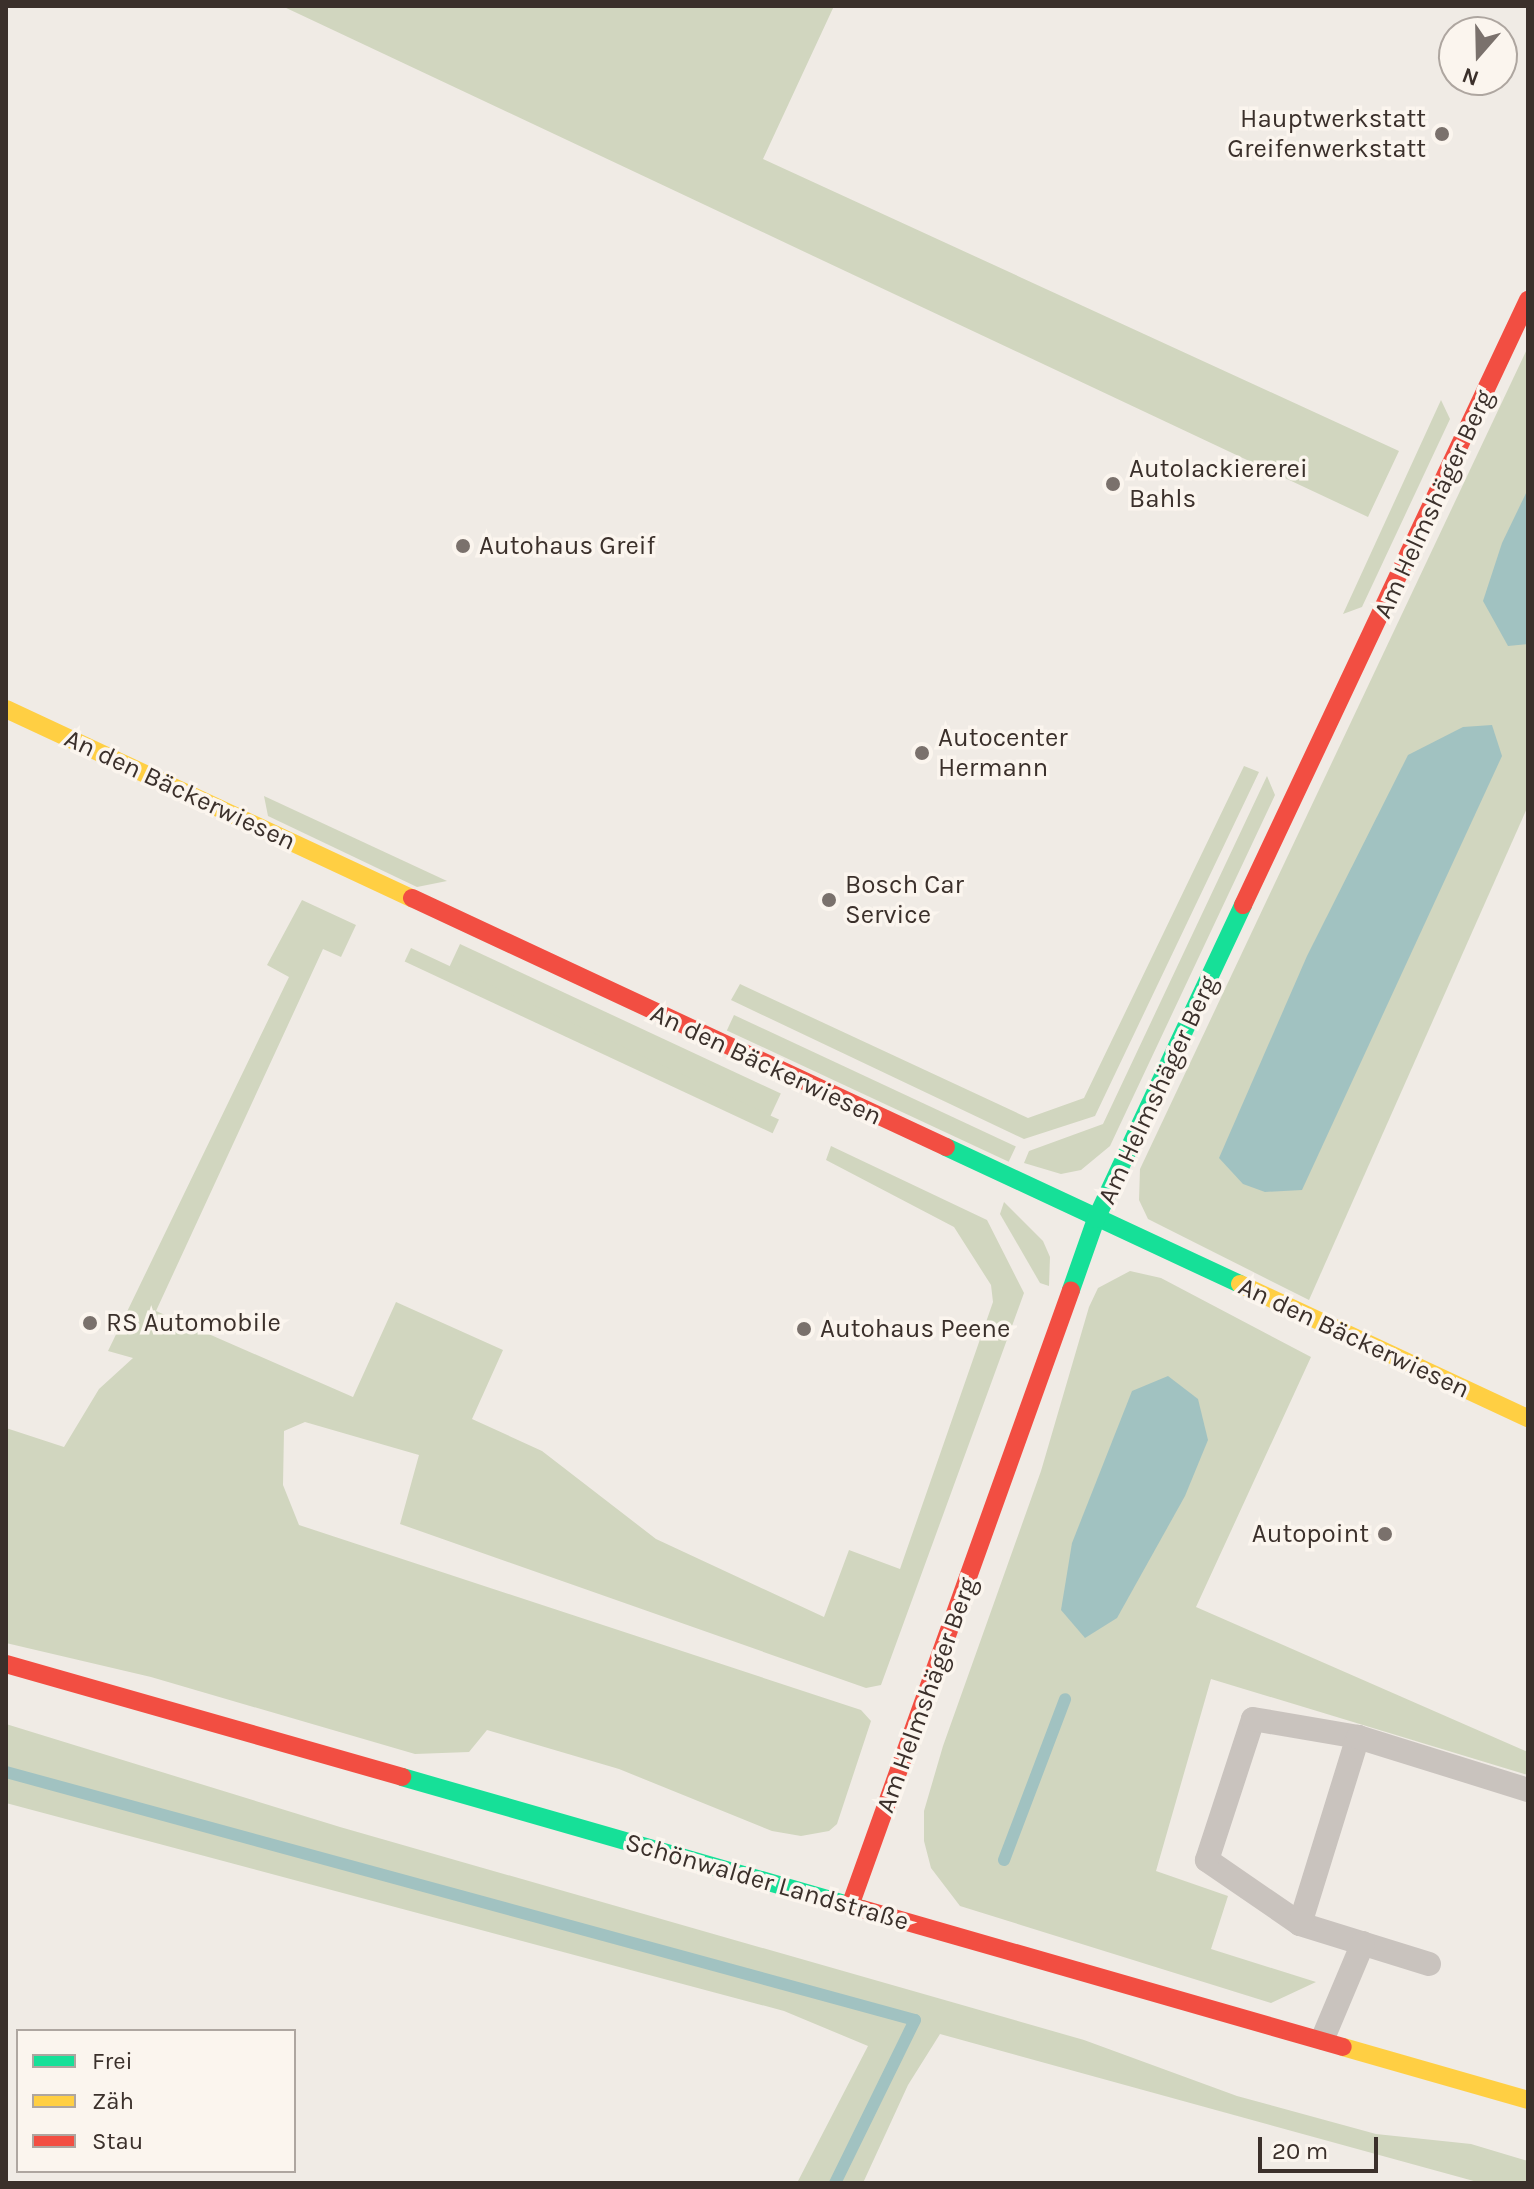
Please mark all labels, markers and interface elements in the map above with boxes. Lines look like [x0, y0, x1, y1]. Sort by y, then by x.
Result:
north arrow [1438, 16, 1518, 96]
text: N [1459, 62, 1482, 92]
place label: Hauptwerkstatt Greifenwerkstatt [1227, 103, 1426, 164]
marker: Hauptwerkstatt Greifenwerkstatt [1433, 125, 1451, 143]
street label: Am Helmshäger Berg [1367, 385, 1501, 623]
place label: Autolackiererei Bahls [1129, 453, 1308, 514]
marker: Autolackiererei Bahls [1104, 475, 1122, 493]
place label: Autohaus Greif [479, 530, 655, 562]
marker: Autohaus Greif [454, 537, 472, 555]
place label: Autocenter Hermann [938, 722, 1068, 784]
street label: An den Bäckerwiesen [60, 723, 300, 857]
marker: Autocenter Hermann [913, 744, 931, 762]
place label: Bosch Car Service [845, 869, 964, 930]
marker: Bosch Car Service [820, 891, 838, 909]
street label: Am Helmshäger Berg [1091, 971, 1225, 1209]
street label: An den Bäckerwiesen [646, 998, 886, 1132]
street label: An den Bäckerwiesen [1234, 1271, 1474, 1405]
place label: RS Automobile [106, 1307, 281, 1339]
place label: Autohaus Peene [820, 1313, 1010, 1345]
marker: RS Automobile [81, 1314, 99, 1332]
marker: Autohaus Peene [795, 1320, 813, 1338]
place label: Autopoint [1252, 1518, 1369, 1550]
marker: Autopoint [1376, 1525, 1394, 1543]
street label: Am Helmshäger Berg [870, 1573, 984, 1817]
street label: Schönwalder Landstraße [622, 1827, 912, 1937]
legend [16, 2029, 296, 2173]
text: Frei [92, 2047, 133, 2075]
text: Zäh [92, 2087, 134, 2115]
scale bar [1262, 2121, 1382, 2171]
text: Stau [92, 2127, 143, 2155]
text: 20 m [1272, 2137, 1328, 2165]

